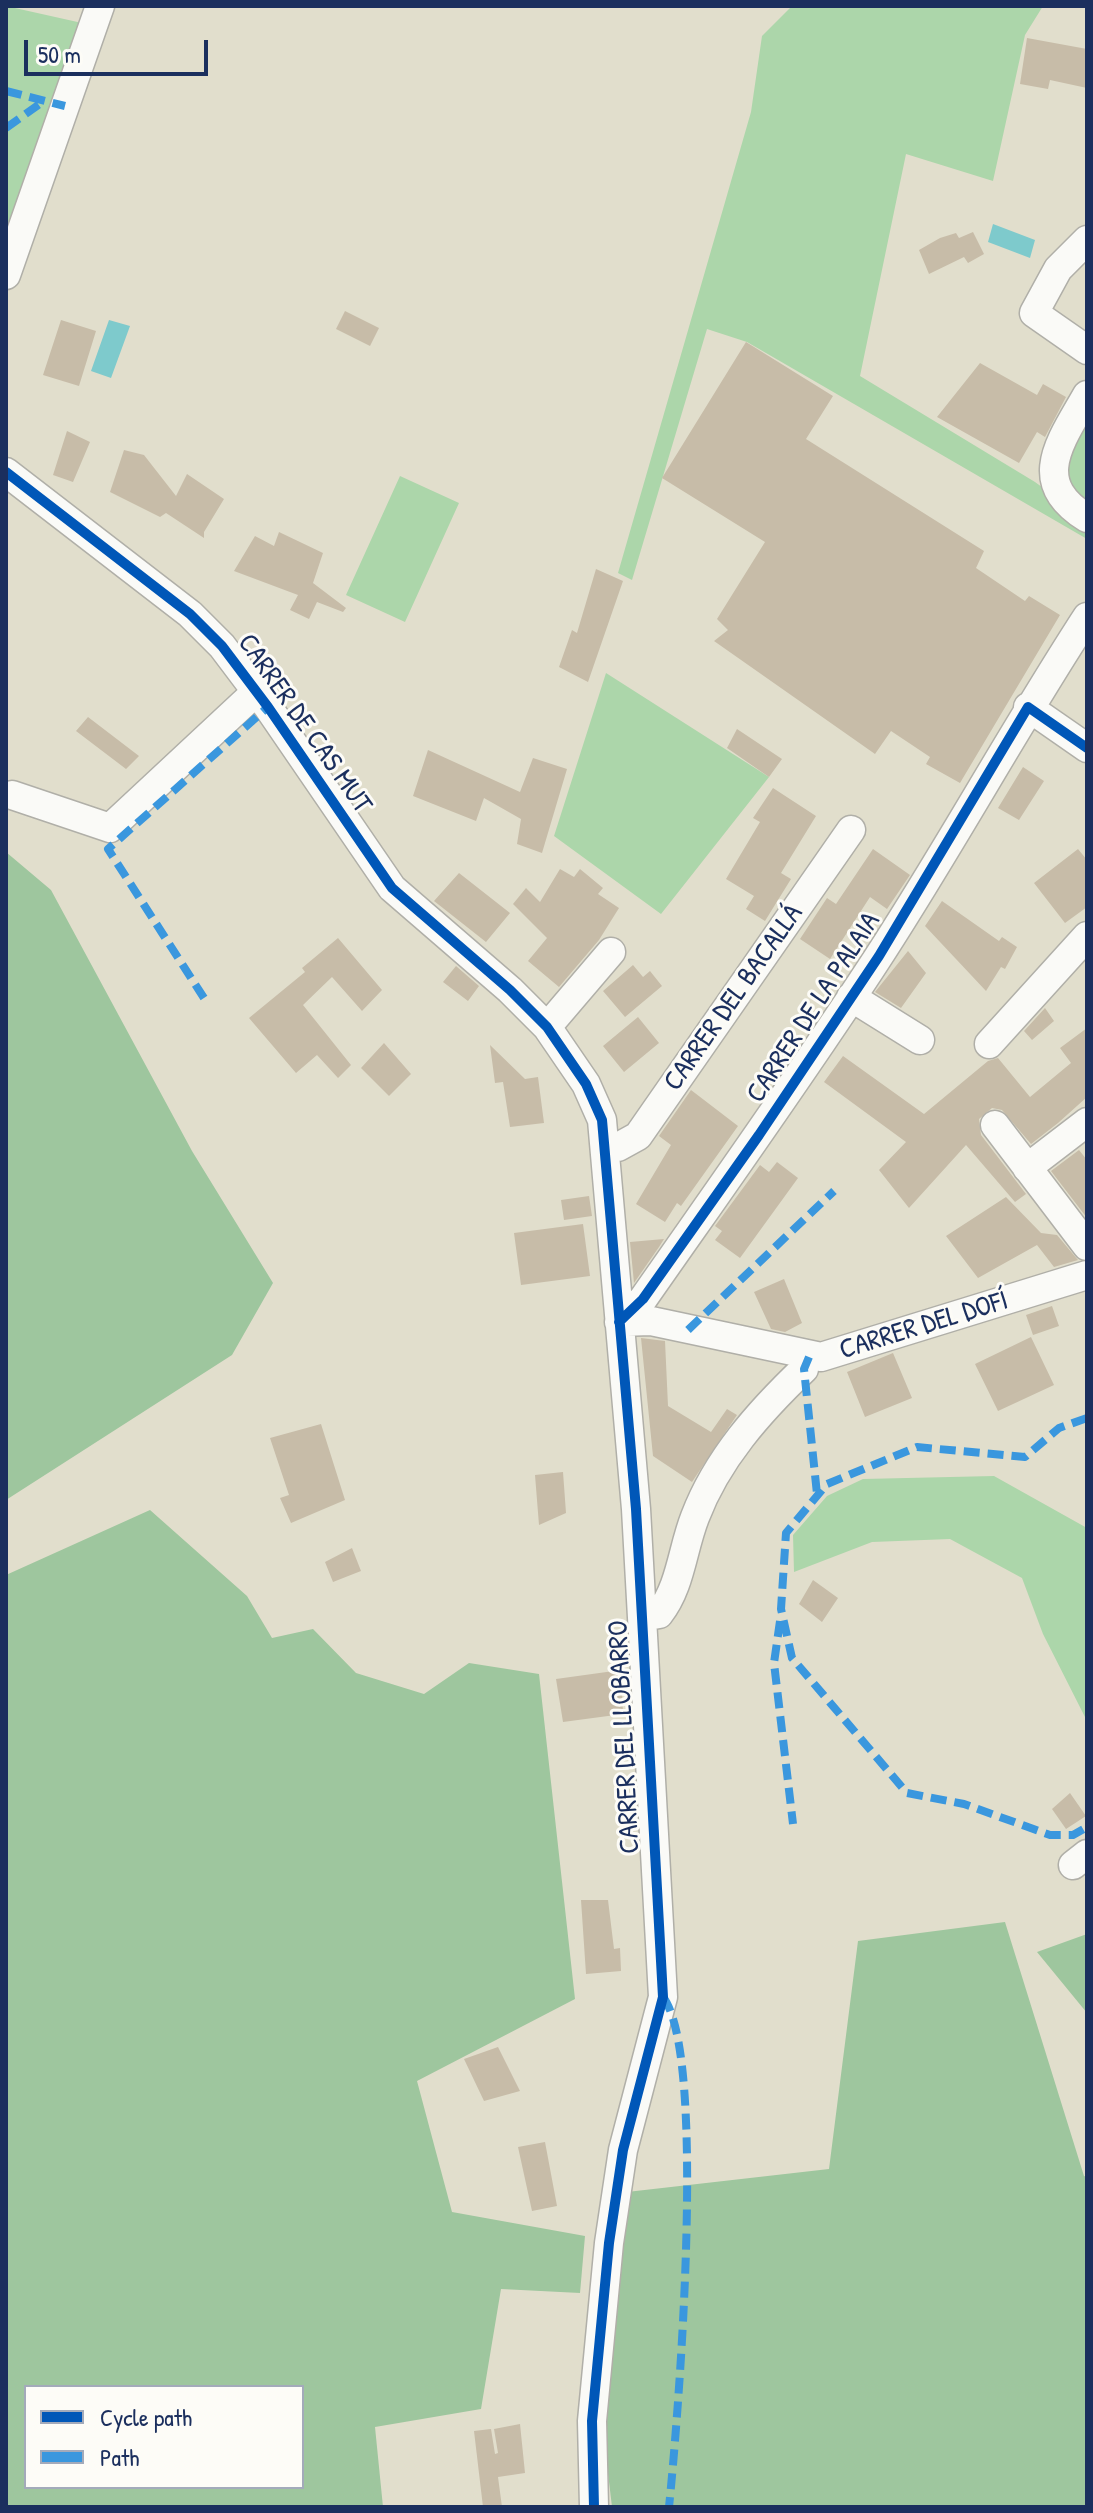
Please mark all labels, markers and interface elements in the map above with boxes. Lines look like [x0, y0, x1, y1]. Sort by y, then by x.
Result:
scale bar [28, 24, 212, 74]
text: 50 m [38, 38, 81, 70]
street label: CARRER DE CAS MUT [230, 628, 378, 820]
street label: CARRER DEL BACALLÁ [657, 898, 811, 1098]
street label: CARRER DE LA PALAIA [740, 907, 888, 1109]
street label: CARRER DEL DOFÍ [836, 1284, 1012, 1368]
street label: CARRER DEL LLOBARRO [602, 1619, 648, 1855]
legend [24, 2385, 304, 2489]
text: Cycle path [100, 2401, 192, 2433]
text: Path [100, 2441, 139, 2473]

